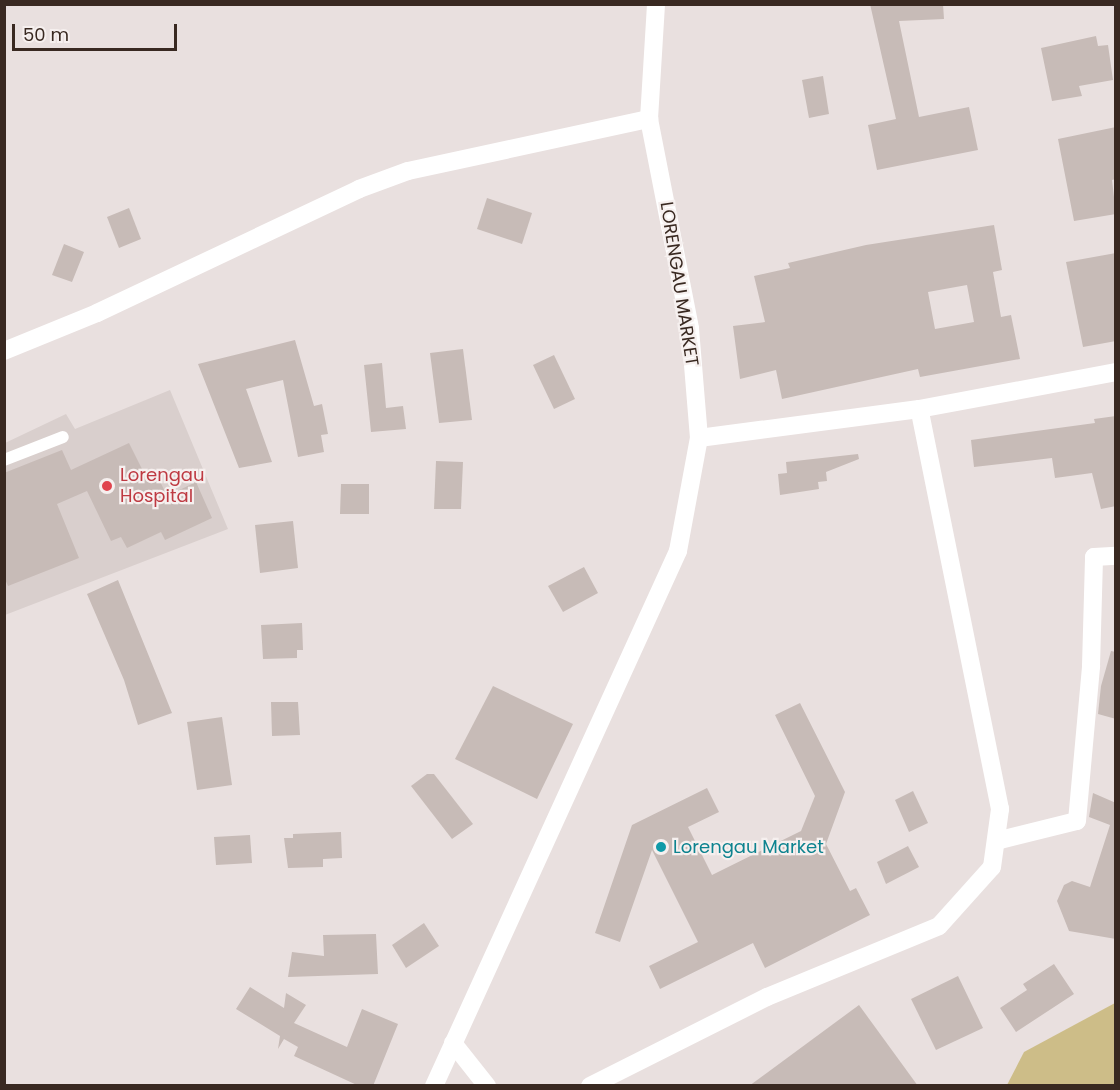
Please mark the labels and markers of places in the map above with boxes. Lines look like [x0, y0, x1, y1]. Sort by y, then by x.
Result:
place label: Lorengau Hospital [120, 465, 205, 508]
marker: Lorengau Hospital [98, 477, 116, 495]
place label: Lorengau Market [673, 836, 824, 858]
marker: Lorengau Market [654, 840, 668, 854]

